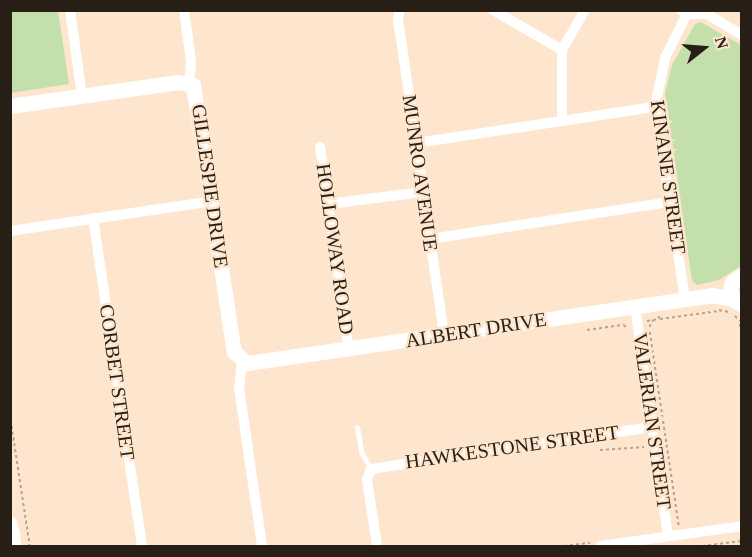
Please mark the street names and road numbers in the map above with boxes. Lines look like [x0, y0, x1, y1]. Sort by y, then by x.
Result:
street label: MUNRO AVENUE [397, 93, 443, 253]
street label: KINANE STREET [645, 99, 691, 255]
street label: GILLESPIE DRIVE [187, 103, 233, 269]
street label: HOLLOWAY ROAD [311, 162, 359, 336]
street label: CORBET STREET [94, 302, 140, 462]
street label: ALBERT DRIVE [404, 307, 548, 353]
street label: VALERIAN STREET [628, 331, 676, 511]
street label: HAWKESTONE STREET [404, 420, 620, 474]

